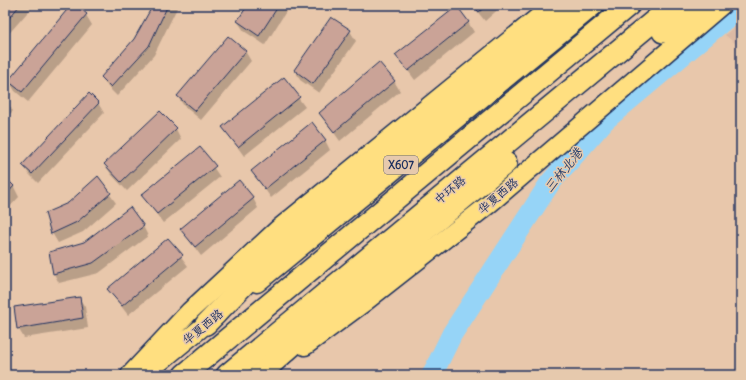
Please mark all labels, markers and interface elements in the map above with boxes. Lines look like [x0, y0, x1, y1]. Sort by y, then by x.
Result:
water label: 三林北港 [540, 143, 588, 196]
road number: X607 [384, 156, 418, 174]
street label: 中环路 [431, 172, 468, 207]
street label: 华夏西路 [474, 174, 521, 217]
street label: 华夏西路 [179, 306, 226, 348]

